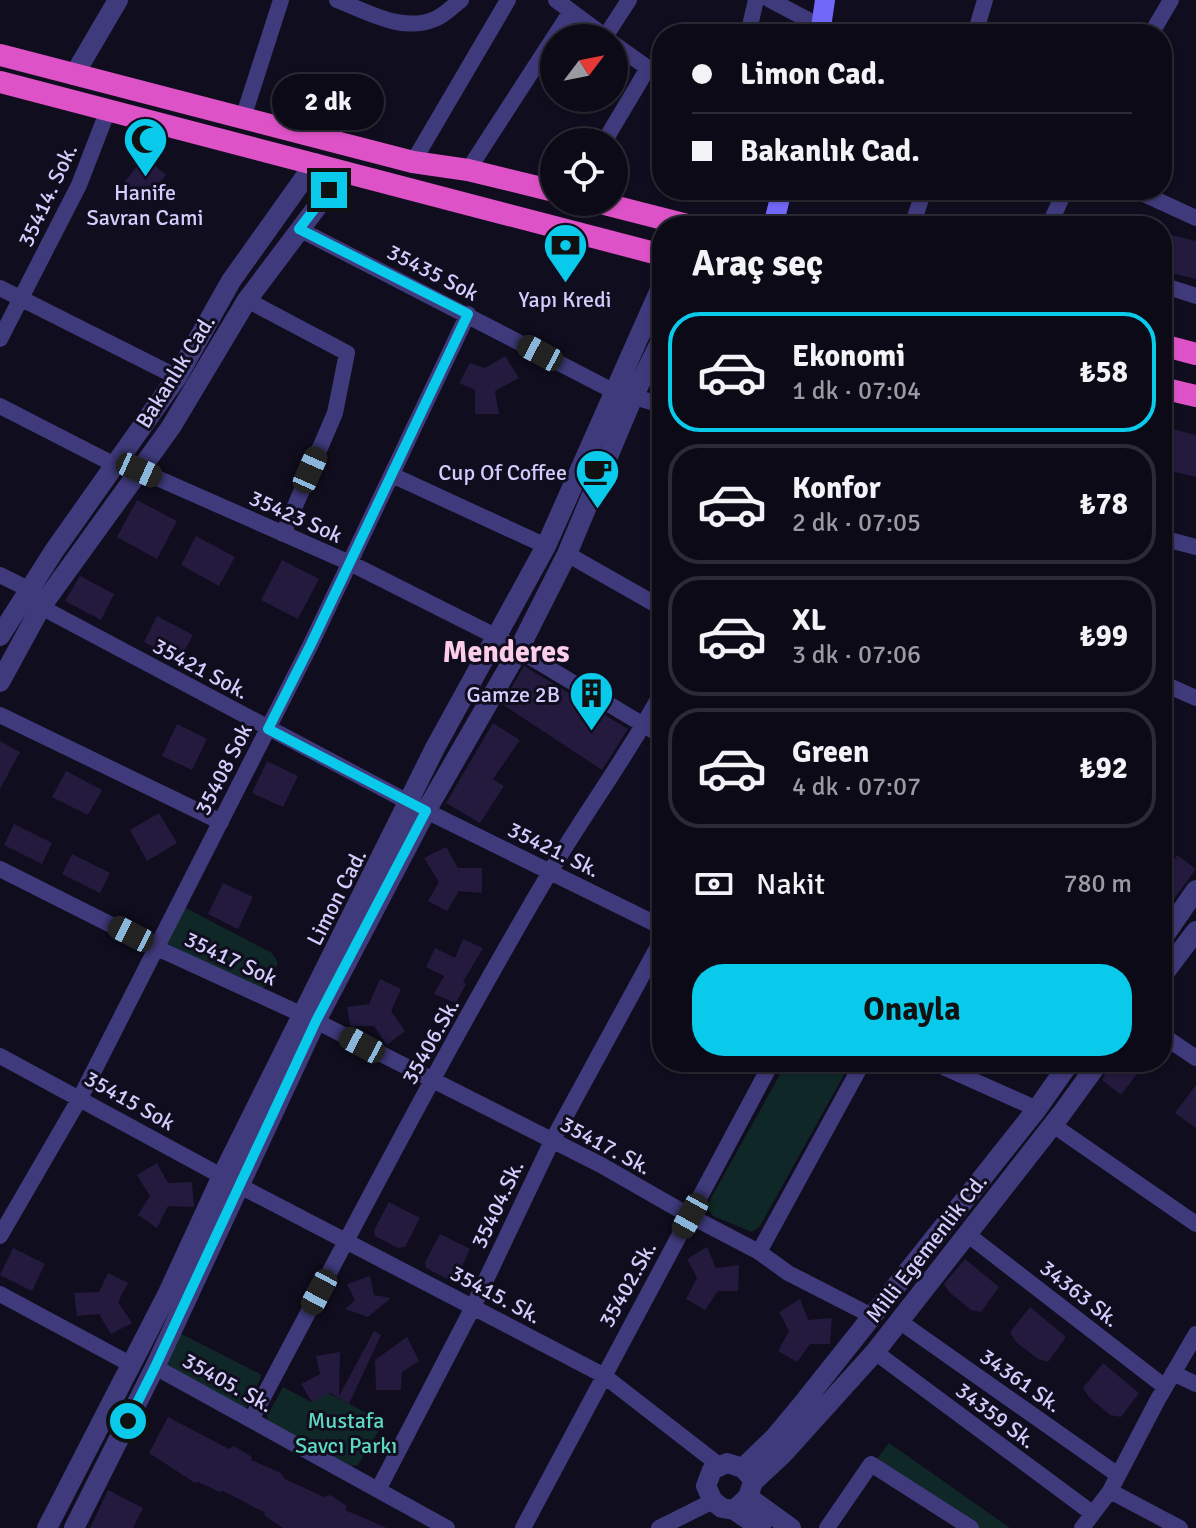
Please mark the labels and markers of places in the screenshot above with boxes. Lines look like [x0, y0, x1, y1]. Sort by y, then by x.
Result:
mosque icon: Hanife Savran Cami [121, 115, 169, 178]
place label: Hanife Savran Cami [87, 179, 203, 231]
bank icon: Yapı Kredi [541, 222, 589, 285]
place label: Yapı Kredi [518, 286, 612, 313]
cafe icon: Cup Of Coffee [574, 448, 622, 511]
place label: Cup Of Coffee [438, 459, 567, 486]
building icon: Gamze 2B [567, 670, 615, 733]
place label: Gamze 2B [467, 681, 560, 708]

